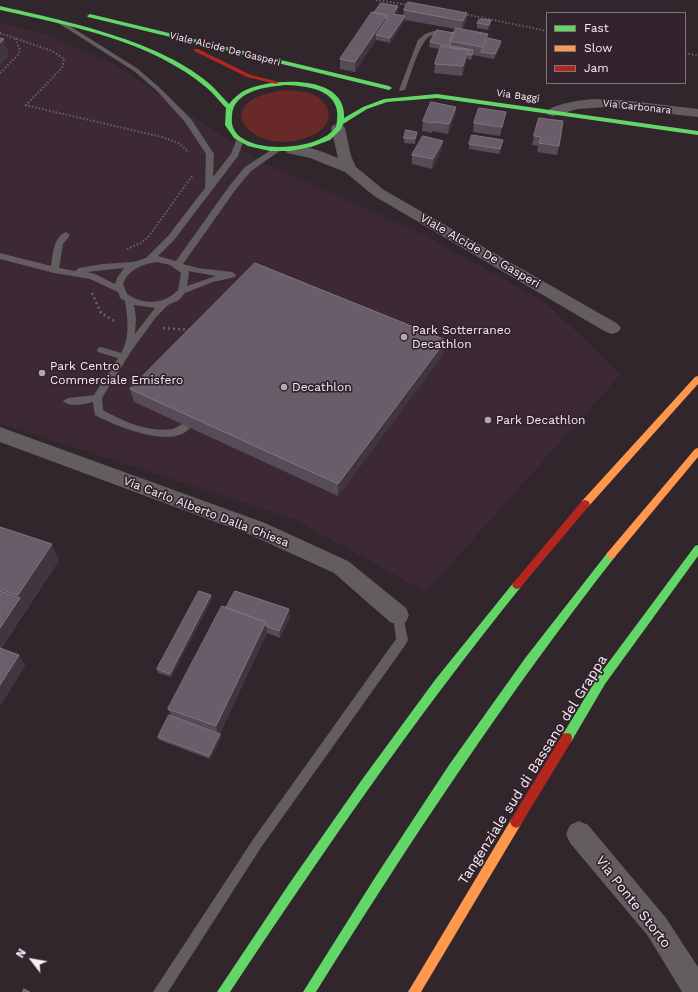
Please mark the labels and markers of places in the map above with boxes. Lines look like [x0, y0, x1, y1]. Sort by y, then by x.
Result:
place label: Park Sotterraneo Decathlon [412, 323, 511, 351]
marker: Park Sotterraneo Decathlon [399, 332, 409, 342]
place label: Park Centro Commerciale Emisfero [50, 359, 183, 387]
marker: Park Centro Commerciale Emisfero [37, 368, 47, 378]
place label: Decathlon [292, 380, 352, 394]
marker: Decathlon [279, 382, 289, 392]
place label: Park Decathlon [496, 413, 586, 427]
marker: Park Decathlon [483, 415, 493, 425]

